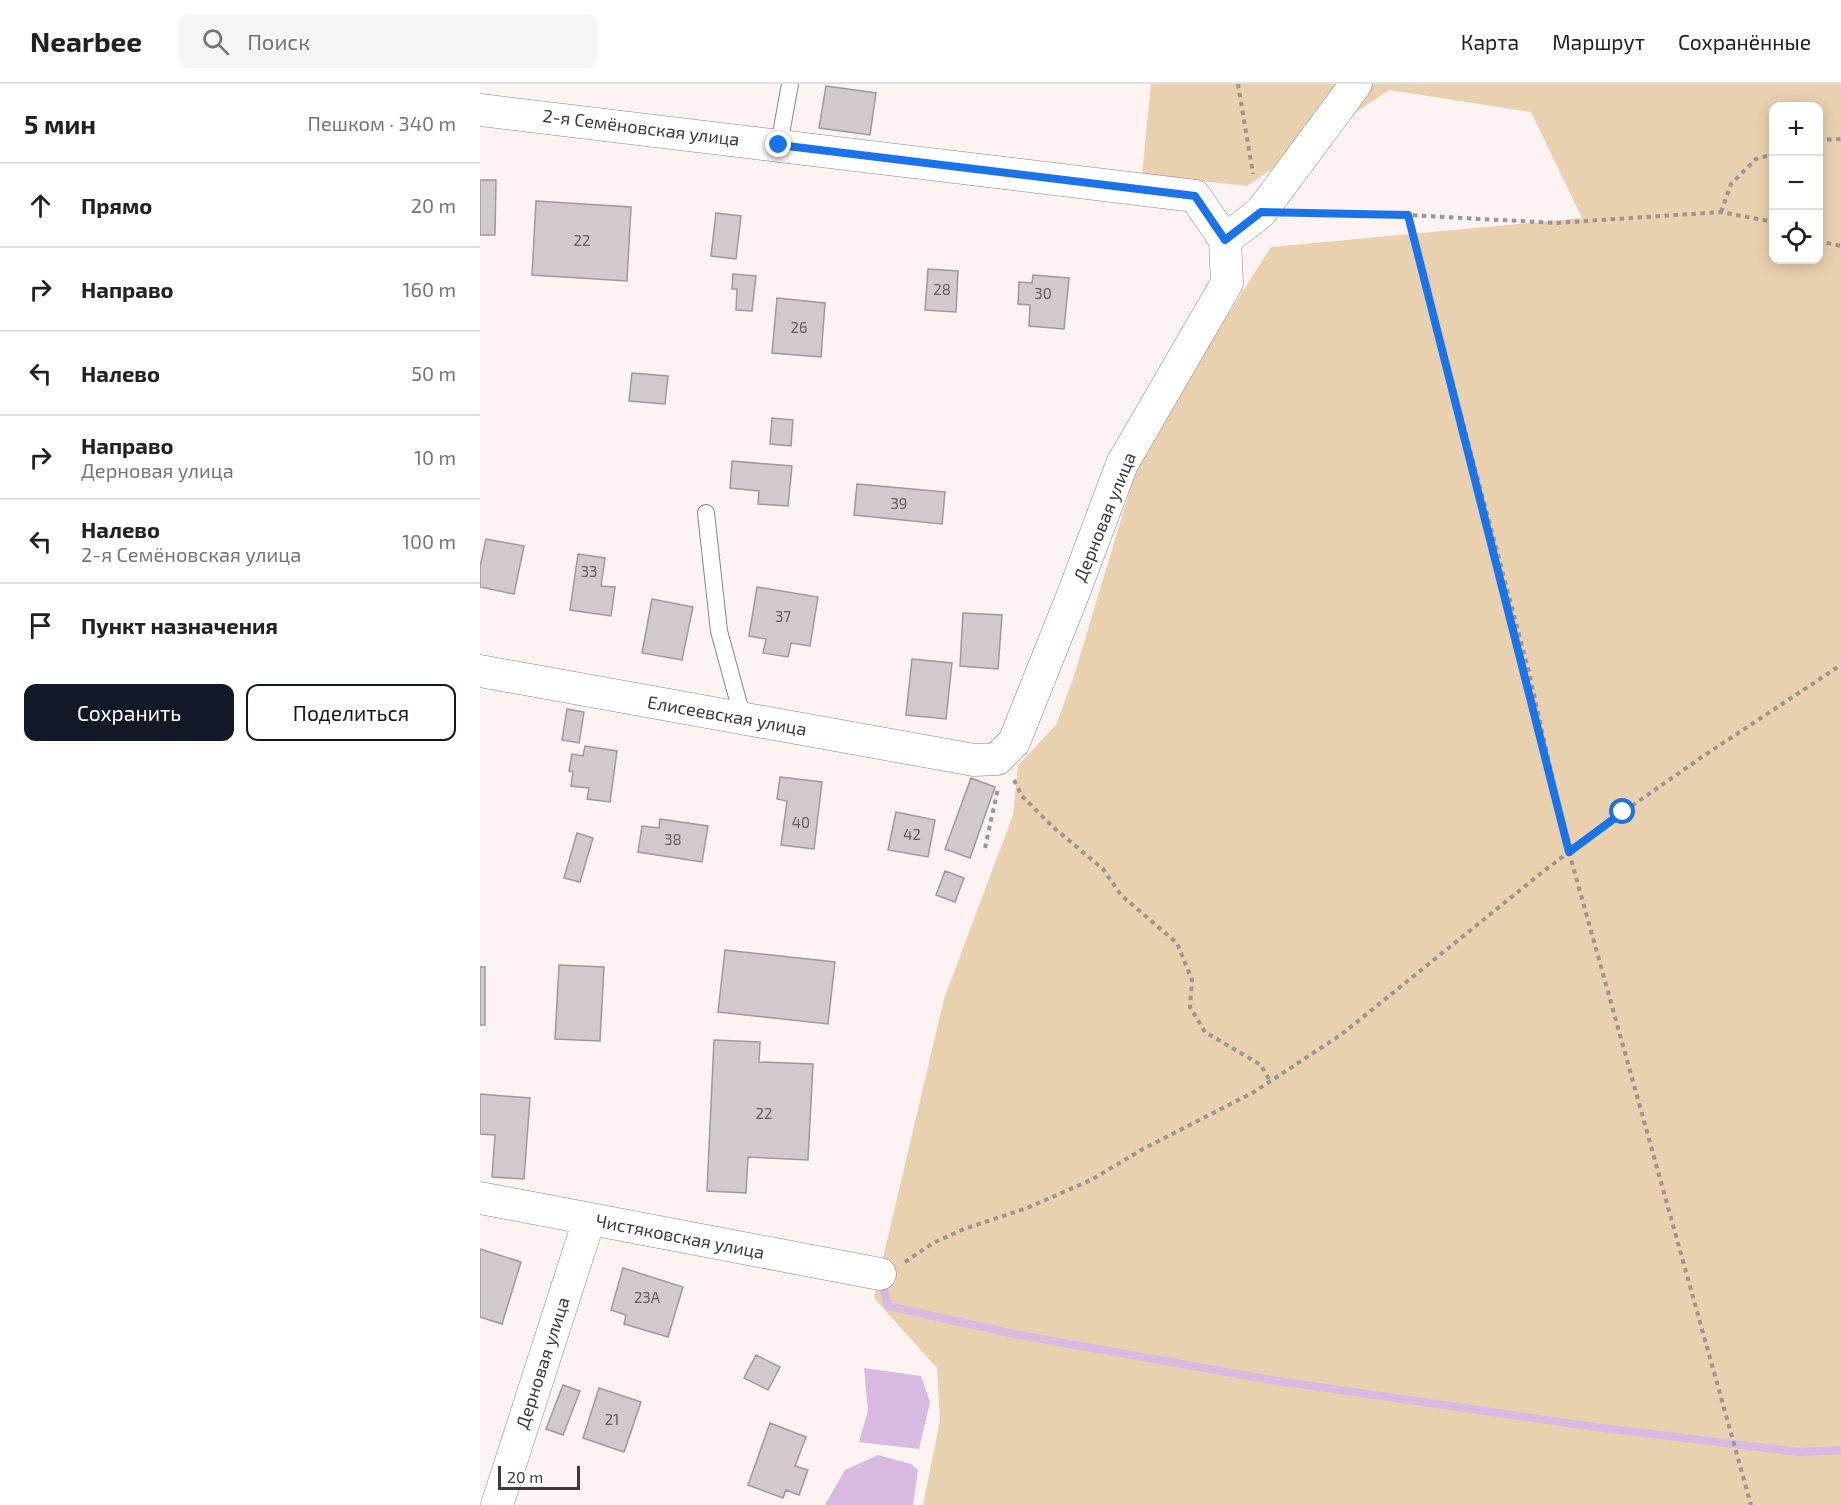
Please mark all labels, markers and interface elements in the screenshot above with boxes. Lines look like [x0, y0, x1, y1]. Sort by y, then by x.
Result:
search box [178, 14, 598, 68]
text: Nearbee [30, 24, 142, 58]
icon: search [199, 25, 232, 58]
text: Поиск [247, 28, 310, 54]
text: Карта [1461, 29, 1519, 54]
text: Маршрут [1552, 29, 1645, 54]
text: Сохранённые [1678, 29, 1811, 54]
map controls [1769, 102, 1823, 264]
button: + [1769, 102, 1823, 156]
street label: 2-я Семёновская улица [541, 104, 741, 150]
text: 5 мин [24, 108, 96, 139]
text: Пешком · 340 m [308, 111, 456, 135]
route end [765, 131, 791, 157]
button: − [1769, 156, 1823, 210]
icon: ahead [24, 189, 57, 222]
text: Прямо [81, 192, 152, 218]
text: 20 m [411, 193, 456, 217]
button: locate [1769, 210, 1823, 264]
house number: 22 [574, 231, 590, 249]
icon: right [24, 273, 57, 306]
text: Направо [81, 276, 174, 302]
text: 160 m [403, 277, 456, 301]
house number: 28 [933, 280, 951, 298]
house number: 30 [1034, 284, 1052, 302]
house number: 26 [790, 318, 808, 336]
icon: left [24, 357, 57, 390]
text: Налево [81, 360, 160, 386]
text: 50 m [411, 361, 456, 385]
text: Направо [81, 432, 174, 458]
icon: right [24, 441, 57, 474]
text: 10 m [414, 445, 456, 469]
street label: Дерновая улица [1068, 449, 1140, 584]
text: Дерновая улица [81, 458, 234, 482]
house number: 39 [891, 494, 907, 512]
text: Налево [81, 516, 160, 542]
icon: left [24, 525, 57, 558]
text: 100 m [402, 529, 456, 553]
text: 2-я Семёновская улица [81, 542, 301, 566]
house number: 33 [581, 562, 597, 580]
house number: 37 [775, 607, 791, 625]
icon: arrive [24, 609, 57, 642]
text: Пункт назначения [81, 612, 278, 638]
button: Сохранить [24, 684, 234, 741]
button: Поделиться [246, 684, 456, 741]
street label: Елисеевская улица [646, 690, 809, 740]
route start [1609, 798, 1635, 824]
house number: 40 [792, 813, 810, 831]
house number: 42 [903, 825, 921, 843]
house number: 38 [664, 830, 682, 848]
house number: 22 [756, 1104, 772, 1122]
street label: Чистяковская улица [594, 1209, 767, 1263]
house number: 23А [634, 1288, 661, 1306]
street label: Дерновая улица [510, 1294, 574, 1431]
house number: 21 [605, 1410, 619, 1428]
scale bar [498, 1463, 580, 1490]
text: 20 m [507, 1467, 543, 1486]

